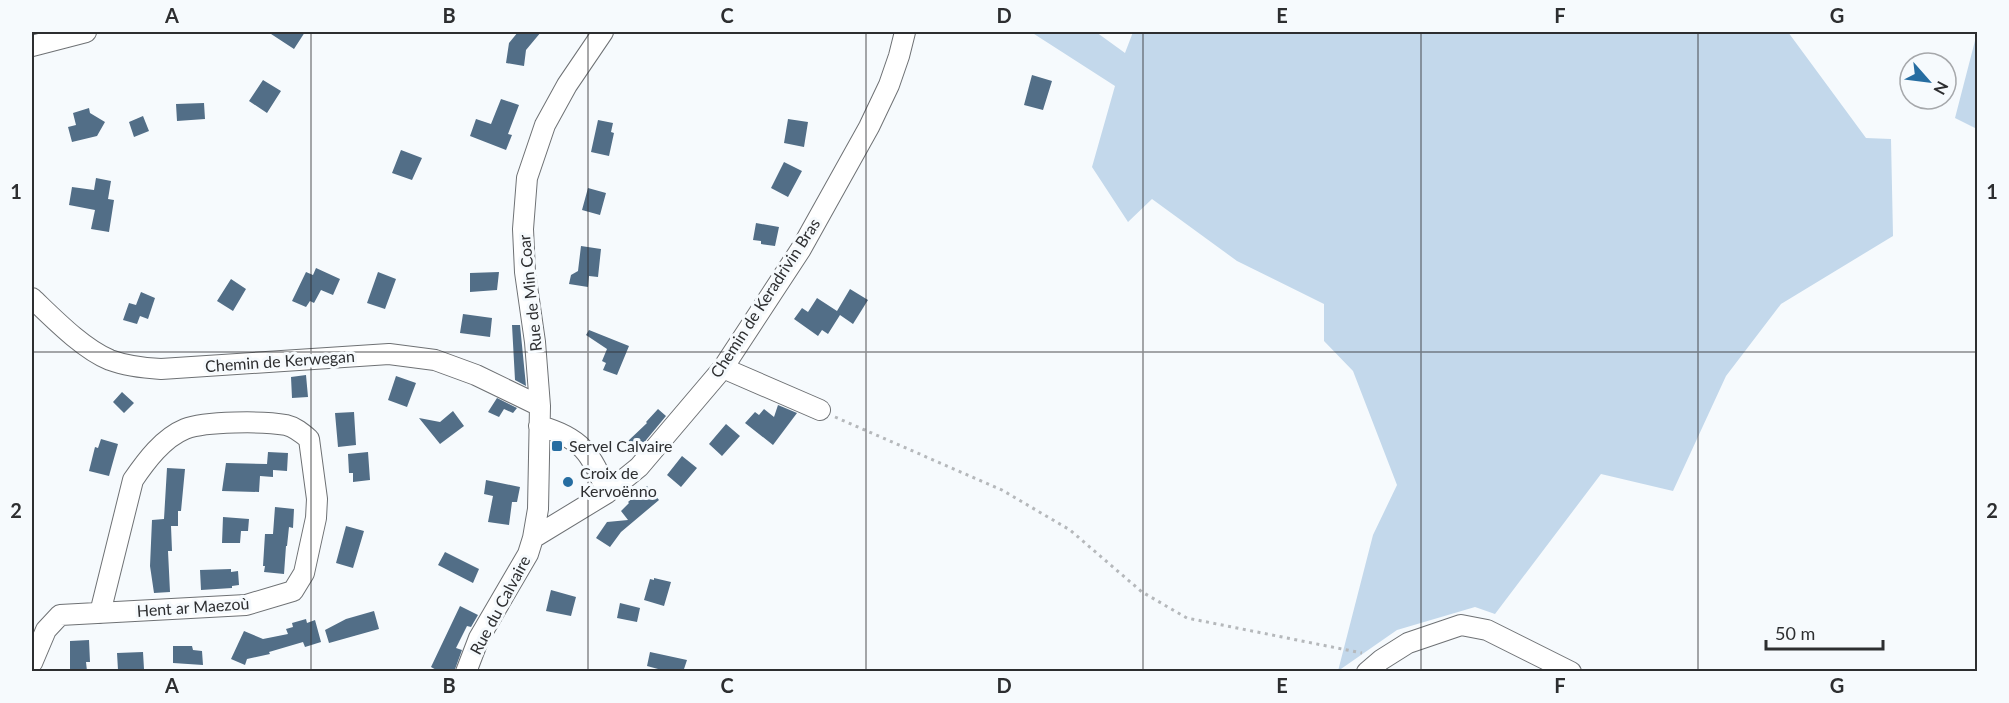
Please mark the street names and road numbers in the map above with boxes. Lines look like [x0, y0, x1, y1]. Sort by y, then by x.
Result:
street label: Chemin de Keradrivin Bras [706, 214, 823, 381]
street label: Rue de Min Coar [514, 233, 545, 353]
street label: Chemin de Kerwegan [205, 346, 355, 375]
street label: Rue du Calvaire [465, 552, 534, 658]
street label: Hent ar Maezoù [136, 593, 250, 620]

